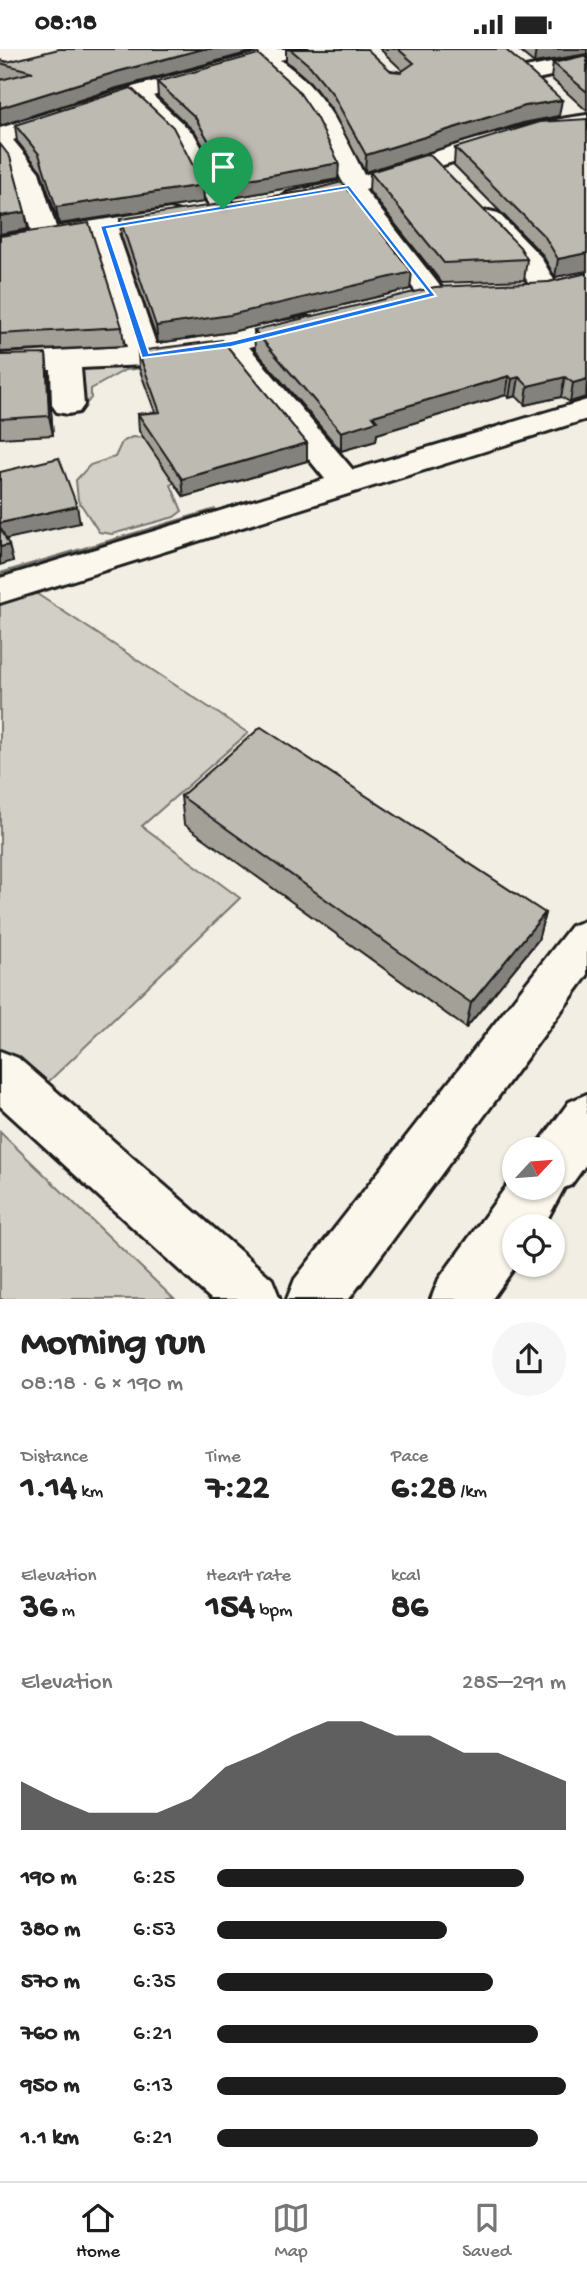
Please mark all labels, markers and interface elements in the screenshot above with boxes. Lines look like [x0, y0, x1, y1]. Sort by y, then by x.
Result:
text: 08:18 [35, 9, 97, 40]
pin [193, 137, 253, 209]
icon: arrive [204, 148, 242, 186]
north arrow [502, 1137, 565, 1201]
map controls [502, 1137, 565, 1277]
button: locate [502, 1214, 565, 1277]
button: share [492, 1322, 566, 1396]
text: Morning run [21, 1323, 205, 1367]
text: 08:18 · 6 × 190 m [21, 1371, 183, 1398]
text: Distance [21, 1446, 88, 1469]
text: Time [206, 1446, 241, 1469]
text: Pace [391, 1446, 428, 1469]
text: 1.14 [21, 1469, 77, 1510]
text: 7:22 [206, 1469, 270, 1510]
text: 6:28 [391, 1469, 456, 1510]
text: km [77, 1481, 103, 1504]
text: /km [456, 1481, 487, 1504]
text: Elevation [21, 1565, 97, 1588]
text: Heart rate [206, 1565, 291, 1588]
text: kcal [391, 1565, 421, 1588]
text: 36 [21, 1588, 57, 1629]
text: 154 [206, 1588, 255, 1629]
text: 86 [391, 1588, 428, 1629]
text: m [57, 1600, 75, 1623]
text: bpm [255, 1600, 292, 1623]
text: Elevation [21, 1670, 112, 1697]
text: 285–291 m [462, 1670, 566, 1697]
text: 190 m [21, 1865, 77, 1892]
text: 6:25 [133, 1865, 175, 1892]
text: 380 m [21, 1917, 80, 1944]
text: 6:53 [133, 1917, 176, 1944]
text: 570 m [21, 1969, 80, 1996]
text: 6:35 [133, 1969, 176, 1996]
text: 760 m [21, 2021, 79, 2048]
text: 6:21 [133, 2021, 172, 2048]
text: 950 m [21, 2073, 79, 2100]
text: 6:13 [133, 2073, 173, 2100]
text: 1.1 km [21, 2125, 79, 2152]
text: 6:21 [133, 2125, 172, 2152]
tab: Home [76, 2199, 120, 2264]
tab: Map [272, 2199, 310, 2264]
tab: Saved [462, 2199, 511, 2264]

